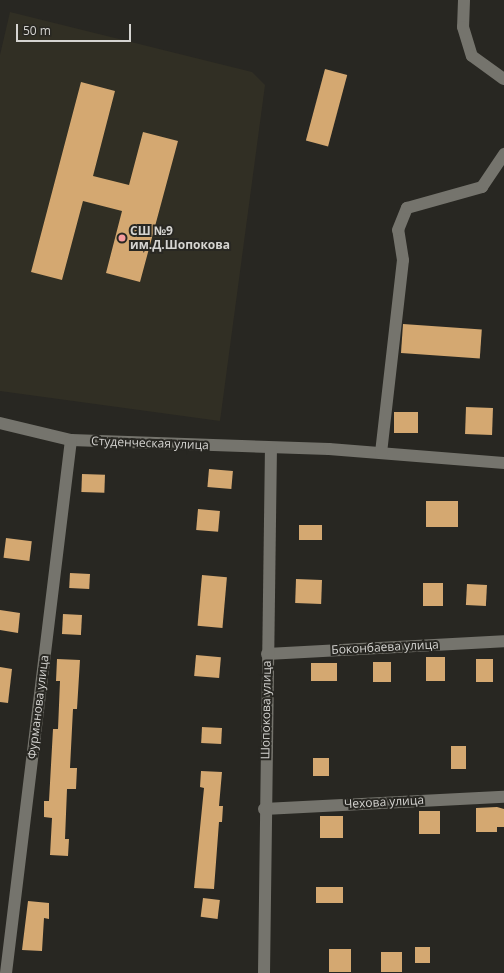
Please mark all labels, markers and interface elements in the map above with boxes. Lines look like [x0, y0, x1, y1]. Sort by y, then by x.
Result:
scale bar [18, 16, 133, 42]
text: 50 m [23, 22, 51, 39]
place label: СШ №9 им.Д.Шопокова [130, 224, 230, 252]
marker: СШ №9 им.Д.Шопокова [117, 233, 127, 243]
street label: Студенческая улица [91, 434, 209, 452]
street label: Боконбаева улица [331, 637, 439, 657]
street label: Фурманова улица [24, 654, 52, 760]
street label: Шопокова улица [258, 660, 274, 760]
street label: Чехова улица [344, 793, 424, 811]

